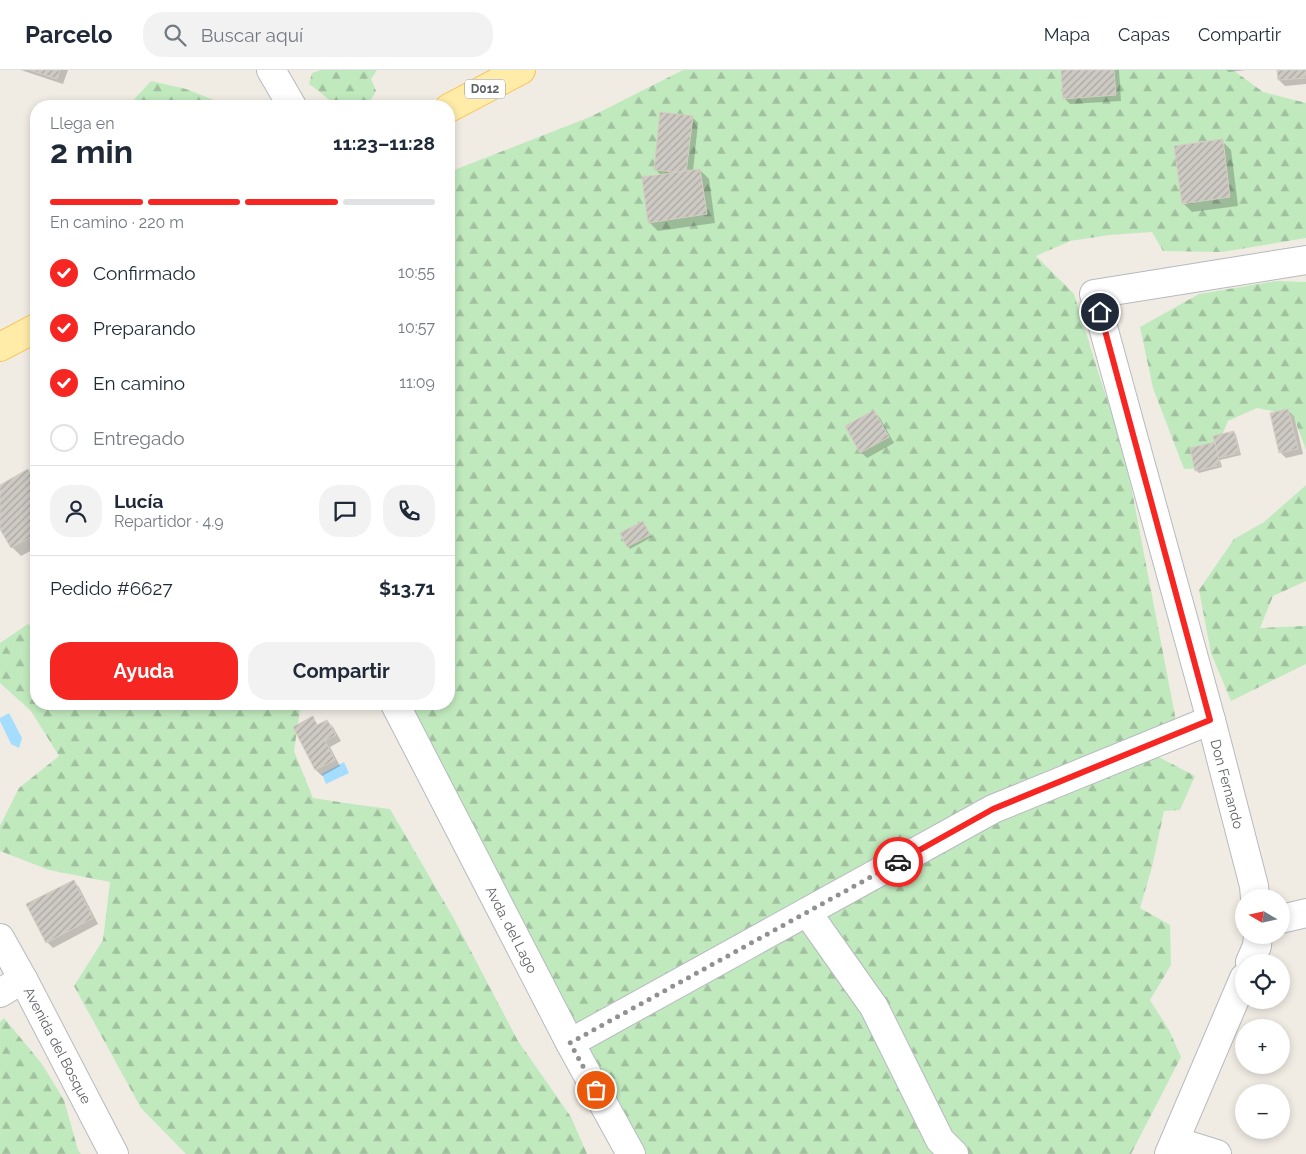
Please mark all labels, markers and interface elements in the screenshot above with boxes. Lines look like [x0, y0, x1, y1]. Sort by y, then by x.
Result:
search box [143, 12, 493, 57]
text: Parcelo [25, 20, 113, 49]
icon: search [161, 21, 189, 49]
text: Buscar aquí [201, 24, 303, 46]
text: Mapa [1044, 24, 1090, 45]
text: Capas [1118, 24, 1170, 45]
text: Compartir [1198, 24, 1281, 45]
road number: D012 [465, 80, 505, 98]
text: Llega en [50, 114, 114, 133]
text: 11:23–11:28 [333, 132, 435, 154]
text: 2 min [50, 133, 133, 170]
text: En camino · 220 m [50, 213, 184, 232]
icon: check [50, 259, 78, 287]
text: Confirmado [93, 262, 196, 284]
text: 10:55 [398, 263, 435, 282]
pin [1079, 291, 1121, 333]
icon: home [1086, 298, 1114, 326]
icon: check [50, 314, 78, 342]
text: Preparando [93, 317, 196, 339]
text: 10:57 [398, 318, 435, 337]
icon: check [50, 369, 78, 397]
text: En camino [93, 372, 185, 394]
text: 11:09 [399, 373, 435, 392]
text: Entregado [93, 427, 185, 449]
button: person [50, 485, 102, 537]
button: chat [319, 485, 371, 537]
button: phone [383, 485, 435, 537]
text: Lucía [114, 490, 163, 512]
text: Repartidor · 4.9 [114, 512, 224, 531]
text: Pedido #6627 [50, 577, 173, 599]
text: $13.71 [379, 577, 435, 599]
button: Ayuda [50, 642, 238, 700]
button: Compartir [248, 642, 435, 700]
street label: Don Fernando [1207, 737, 1247, 831]
courier [873, 837, 923, 887]
icon: car [884, 848, 912, 876]
street label: Avda. del Lago [482, 884, 541, 976]
north arrow [1235, 889, 1290, 944]
map controls [1235, 889, 1290, 1139]
button: locate [1235, 954, 1290, 1009]
street label: Avenida del Bosque [21, 985, 94, 1107]
button: + [1235, 1019, 1290, 1074]
pin [575, 1069, 617, 1111]
icon: bag [582, 1076, 610, 1104]
button: − [1235, 1084, 1290, 1139]

